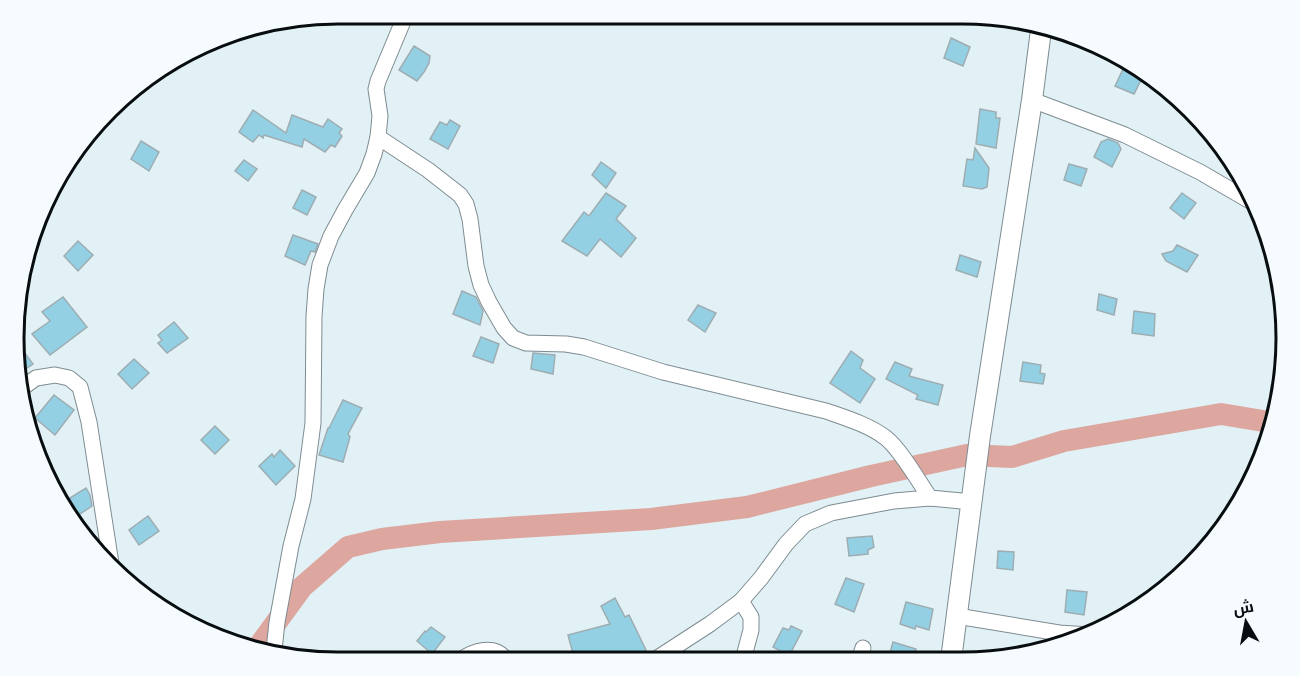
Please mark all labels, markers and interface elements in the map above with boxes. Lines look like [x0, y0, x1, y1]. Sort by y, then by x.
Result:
north arrow [1216, 592, 1276, 652]
text: ش [1231, 595, 1255, 620]

